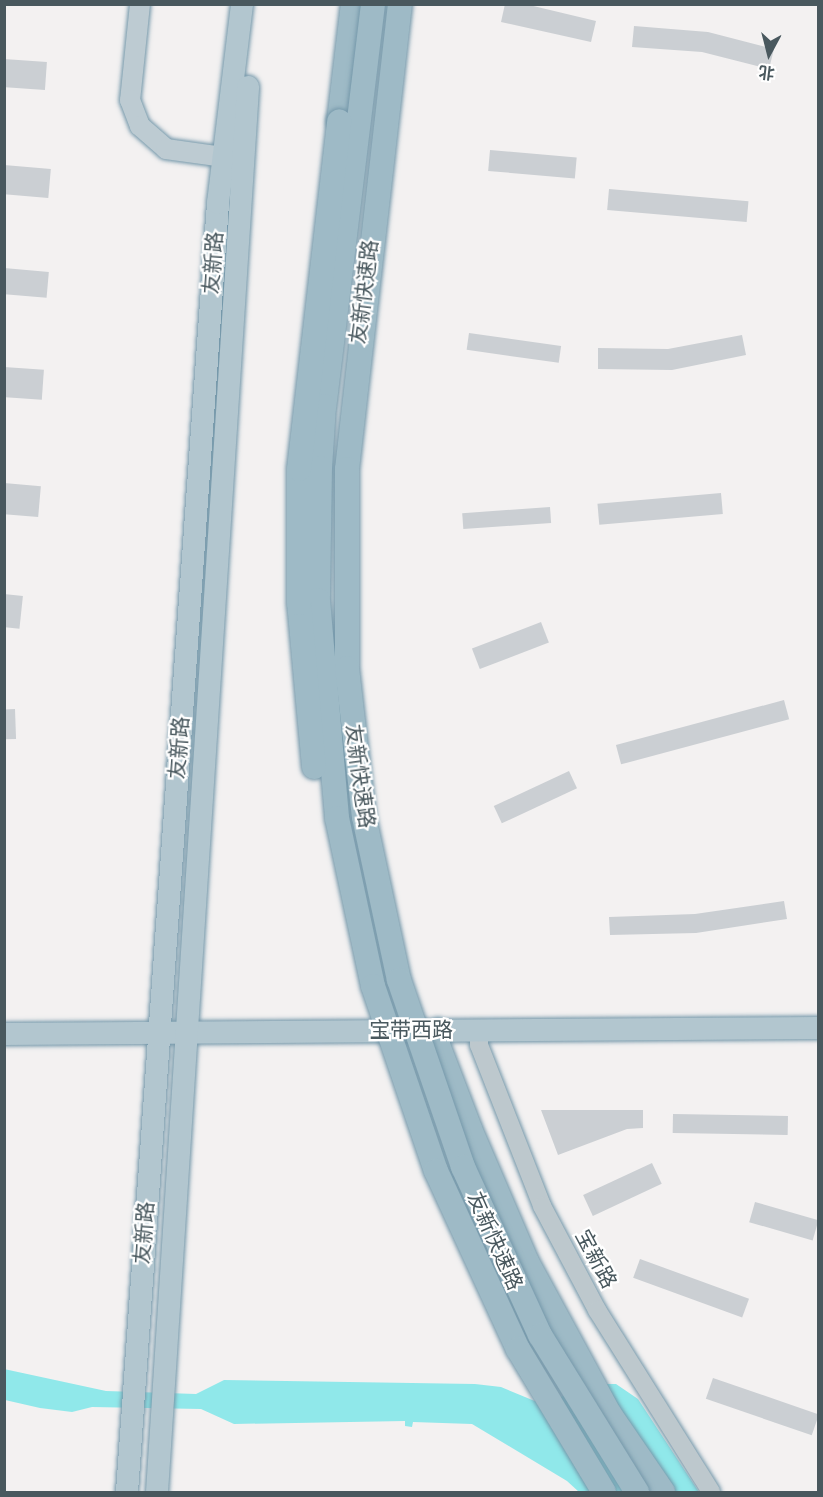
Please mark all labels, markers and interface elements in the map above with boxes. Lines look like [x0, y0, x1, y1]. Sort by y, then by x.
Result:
north arrow [739, 24, 799, 84]
text: 北 [758, 62, 776, 83]
street label: 友新路 [198, 231, 228, 295]
street label: 友新快速路 [345, 238, 383, 346]
street label: 友新路 [164, 716, 194, 780]
street label: 友新快速路 [340, 722, 380, 830]
street label: 宝带西路 [369, 1017, 453, 1043]
street label: 友新快速路 [462, 1188, 528, 1294]
street label: 友新路 [129, 1201, 159, 1265]
street label: 宝新路 [570, 1225, 622, 1293]

